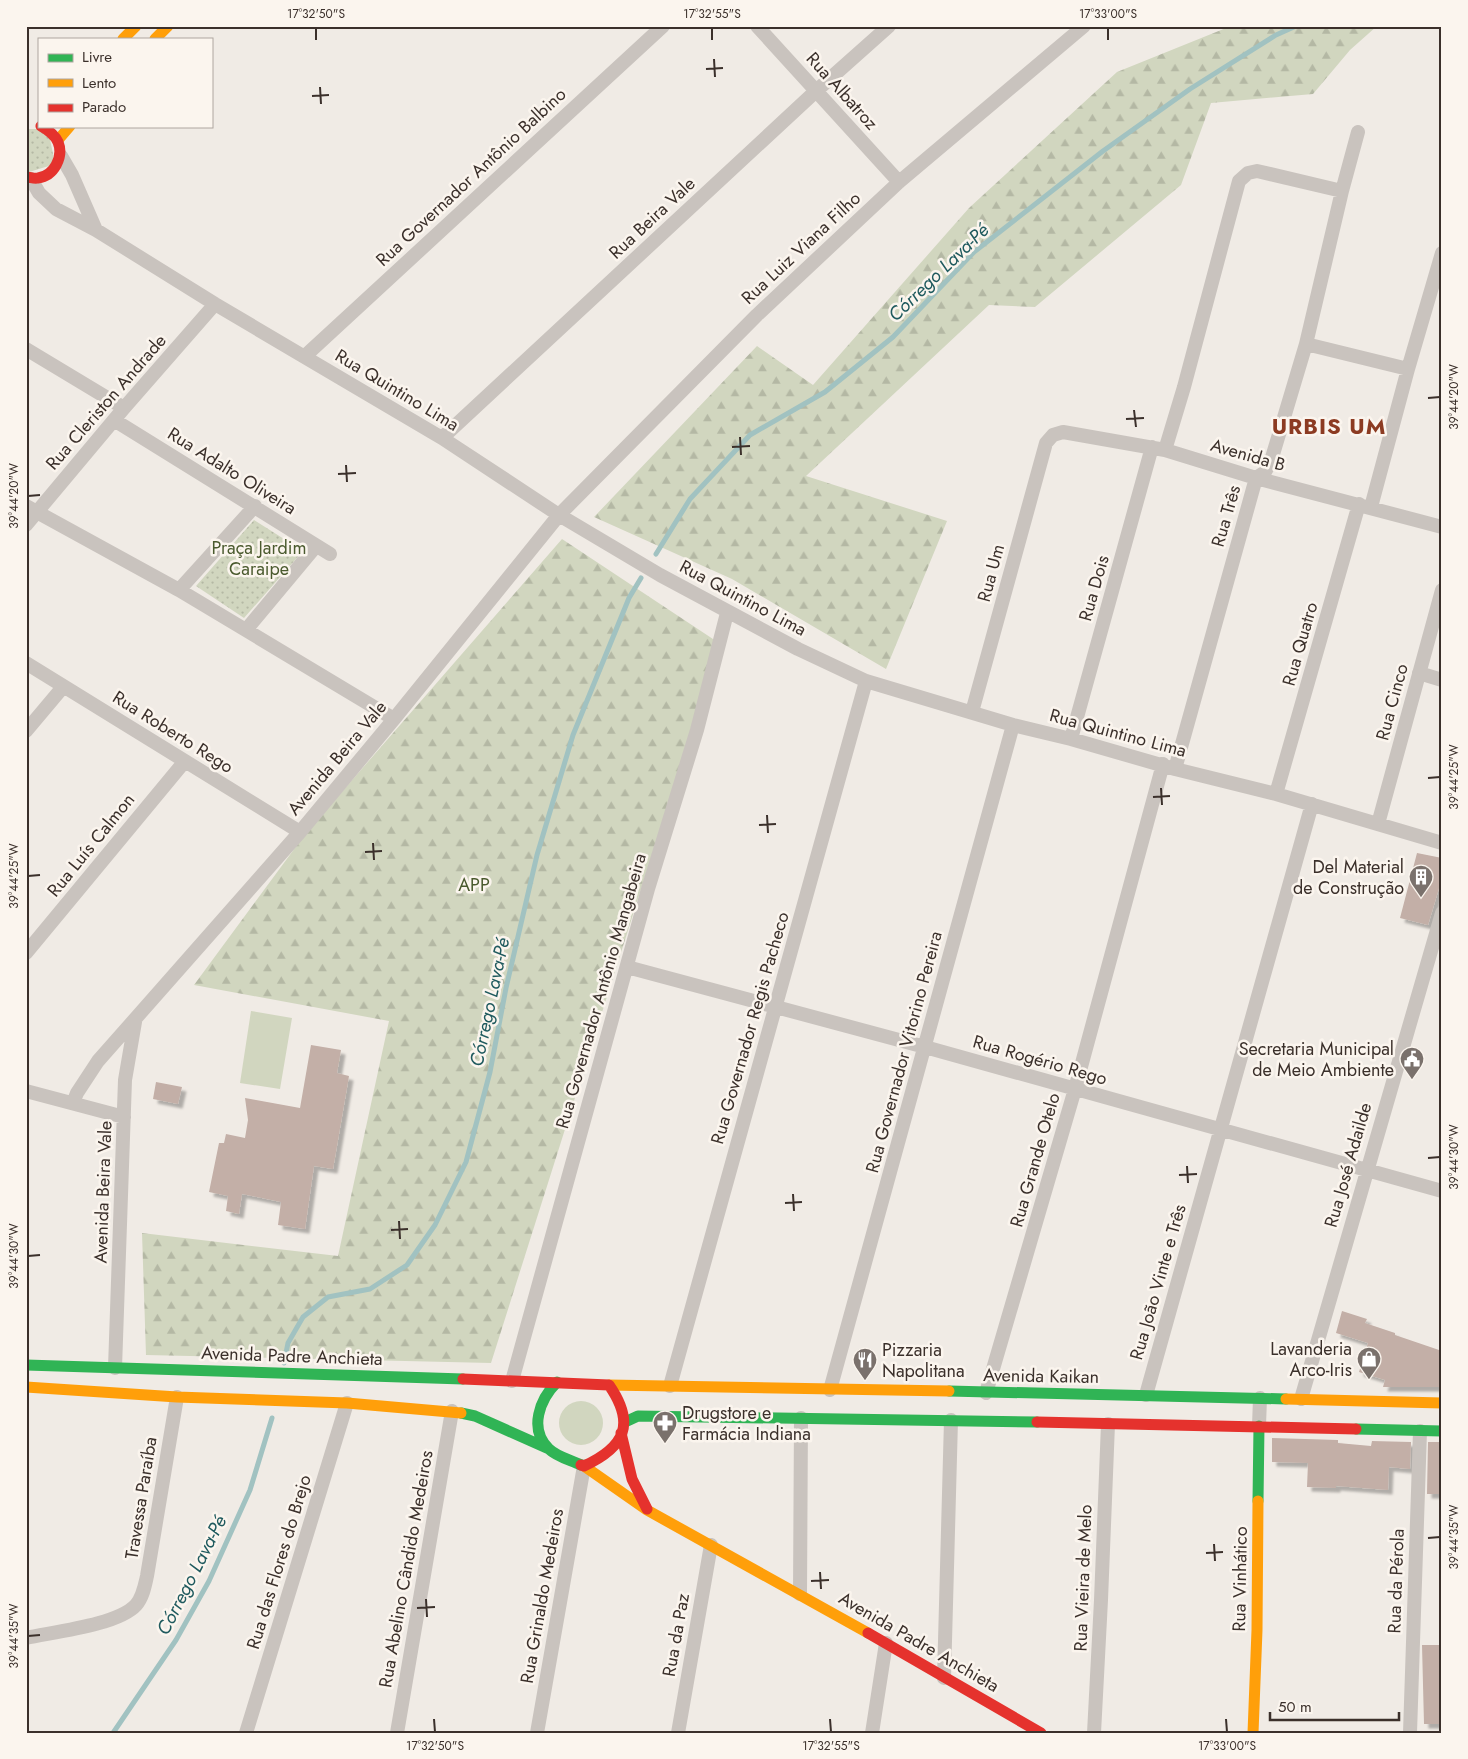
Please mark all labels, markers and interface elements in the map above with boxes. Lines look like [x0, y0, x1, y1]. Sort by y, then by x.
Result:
text: 17°32'50"S [287, 5, 345, 23]
text: 17°32'55"S [683, 5, 741, 23]
text: 17°33'00"S [1079, 5, 1137, 23]
legend [38, 38, 212, 128]
text: Livre [82, 46, 112, 68]
street label: Rua Albatroz [800, 46, 884, 136]
text: Lento [82, 72, 116, 94]
street label: Rua Governador Antônio Balbino [370, 81, 572, 272]
text: Parado [82, 96, 126, 118]
street label: Rua Beira Vale [603, 171, 701, 265]
street label: Rua Luiz Viana Filho [735, 186, 867, 310]
water label: Córrego Lava-Pé [882, 217, 995, 328]
street label: Rua Cleriston Andrade [40, 328, 172, 476]
street label: Rua Quintino Lima [330, 343, 464, 437]
text: 39°44'20"W [1445, 364, 1463, 430]
district label: URBIS UM [1272, 410, 1386, 442]
street label: Rua Adalto Oliveira [163, 421, 301, 521]
street label: Avenida B [1208, 432, 1288, 478]
text: 39°44'20"W [5, 463, 23, 529]
street label: Rua Três [1205, 482, 1247, 550]
park label: Praça Jardim Caraipe [211, 535, 307, 582]
street label: Rua Um [971, 541, 1011, 605]
street label: Rua Dois [1072, 552, 1116, 624]
street label: Rua Quintino Lima [675, 554, 811, 642]
street label: Rua Quatro [1276, 599, 1324, 689]
street label: Rua Cinco [1369, 661, 1415, 743]
street label: Rua Roberto Rego [108, 684, 239, 780]
street label: Avenida Beira Vale [281, 695, 393, 821]
street label: Rua Quintino Lima [1047, 702, 1189, 764]
text: 39°44'25"W [1445, 744, 1463, 810]
street label: Rua Luís Calmon [41, 788, 141, 902]
text: 39°44'25"W [5, 843, 23, 909]
street label: Rua Governador Antônio Mangabeira [549, 850, 653, 1132]
place label: Del Material de Construção [1293, 854, 1404, 901]
building icon: Del Material de Construção [1408, 864, 1434, 898]
park label: APP [458, 872, 490, 898]
street label: Rua Governador Regis Pacheco [704, 909, 796, 1147]
street label: Rua Governador Vitorino Pereira [859, 928, 949, 1176]
water label: Córrego Lava-Pé [463, 935, 516, 1069]
street label: Rua Rogério Rego [970, 1028, 1110, 1092]
place label: Secretaria Municipal de Meio Ambiente [1239, 1036, 1394, 1083]
public building icon: Secretaria Municipal de Meio Ambiente [1399, 1046, 1425, 1080]
street label: Rua Grande Otelo [1003, 1090, 1067, 1230]
street label: Rua José Adailde [1318, 1100, 1378, 1230]
street label: Avenida Beira Vale [88, 1120, 118, 1264]
text: 39°44'30"W [1445, 1124, 1463, 1190]
street label: Rua João Vinte e Três [1123, 1201, 1193, 1363]
text: 39°44'30"W [5, 1223, 23, 1289]
place label: Lavanderia Arco-Iris [1270, 1336, 1352, 1383]
place label: Pizzaria Napolitana [882, 1337, 965, 1384]
street label: Avenida Padre Anchieta [201, 1340, 383, 1372]
shop icon: Lavanderia Arco-Iris [1356, 1346, 1382, 1380]
restaurant icon: Pizzaria Napolitana [852, 1347, 878, 1381]
street label: Avenida Kaikan [983, 1362, 1099, 1390]
place label: Drugstore e Farmácia Indiana [682, 1400, 811, 1447]
pharmacy icon: Drugstore e Farmácia Indiana [652, 1410, 678, 1444]
street label: Travessa Paraíba [118, 1435, 164, 1561]
street label: Rua Abelino Cândido Medeiros [372, 1448, 440, 1690]
street label: Rua das Flores do Brejo [240, 1471, 318, 1652]
street label: Rua Vieira de Melo [1067, 1504, 1099, 1652]
text: 39°44'35"W [1445, 1504, 1463, 1570]
street label: Rua Grinaldo Medeiros [514, 1506, 570, 1686]
water label: Córrego Lava-Pé [150, 1510, 233, 1640]
street label: Rua Vinhático [1226, 1526, 1254, 1632]
street label: Rua da Pérola [1381, 1528, 1411, 1634]
street label: Avenida Padre Anchieta [834, 1585, 1004, 1699]
street label: Rua da Paz [656, 1591, 696, 1679]
text: 39°44'35"W [5, 1603, 23, 1669]
scale bar [1270, 1689, 1399, 1721]
text: 50 m [1278, 1696, 1312, 1718]
text: 17°32'50"S [406, 1737, 464, 1755]
text: 17°32'55"S [802, 1737, 860, 1755]
text: 17°33'00"S [1198, 1737, 1256, 1755]

